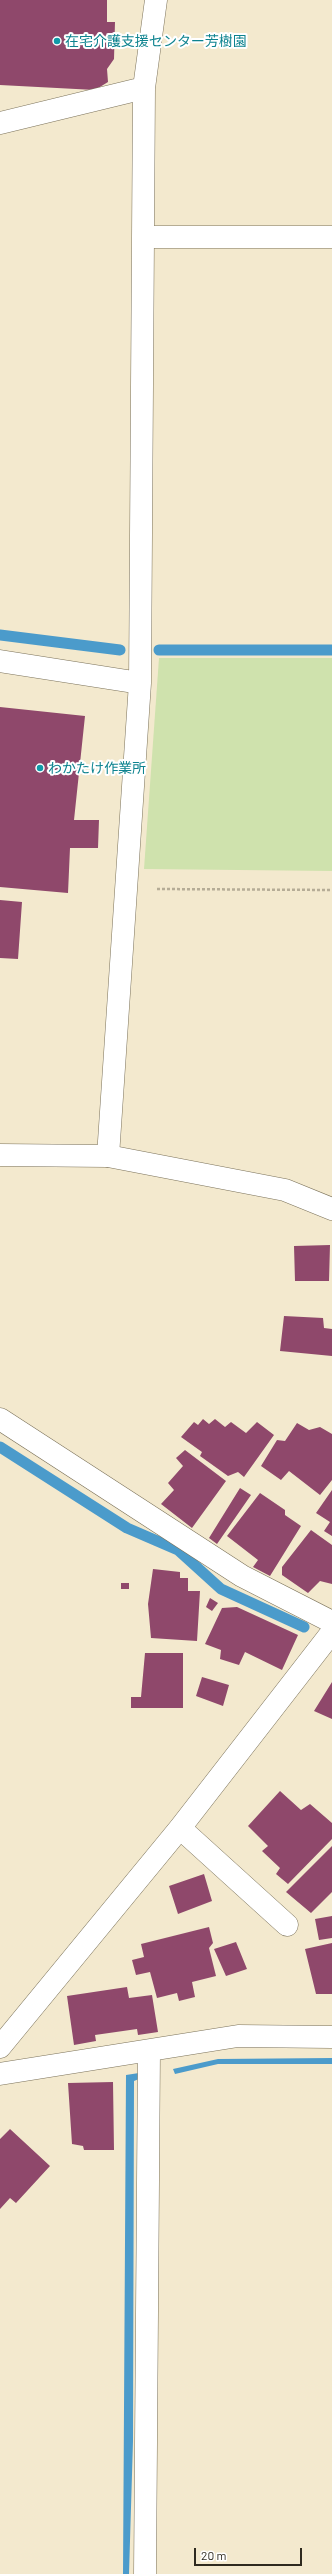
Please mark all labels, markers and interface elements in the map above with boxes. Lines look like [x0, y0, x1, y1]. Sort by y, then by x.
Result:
place label: 在宅介護支援センター芳樹園 [65, 33, 247, 49]
marker: 在宅介護支援センター芳樹園 [52, 36, 62, 46]
place label: わかたけ作業所 [48, 760, 146, 776]
marker: わかたけ作業所 [35, 763, 45, 773]
scale bar [196, 2540, 304, 2566]
text: 20 m [201, 2548, 227, 2562]

